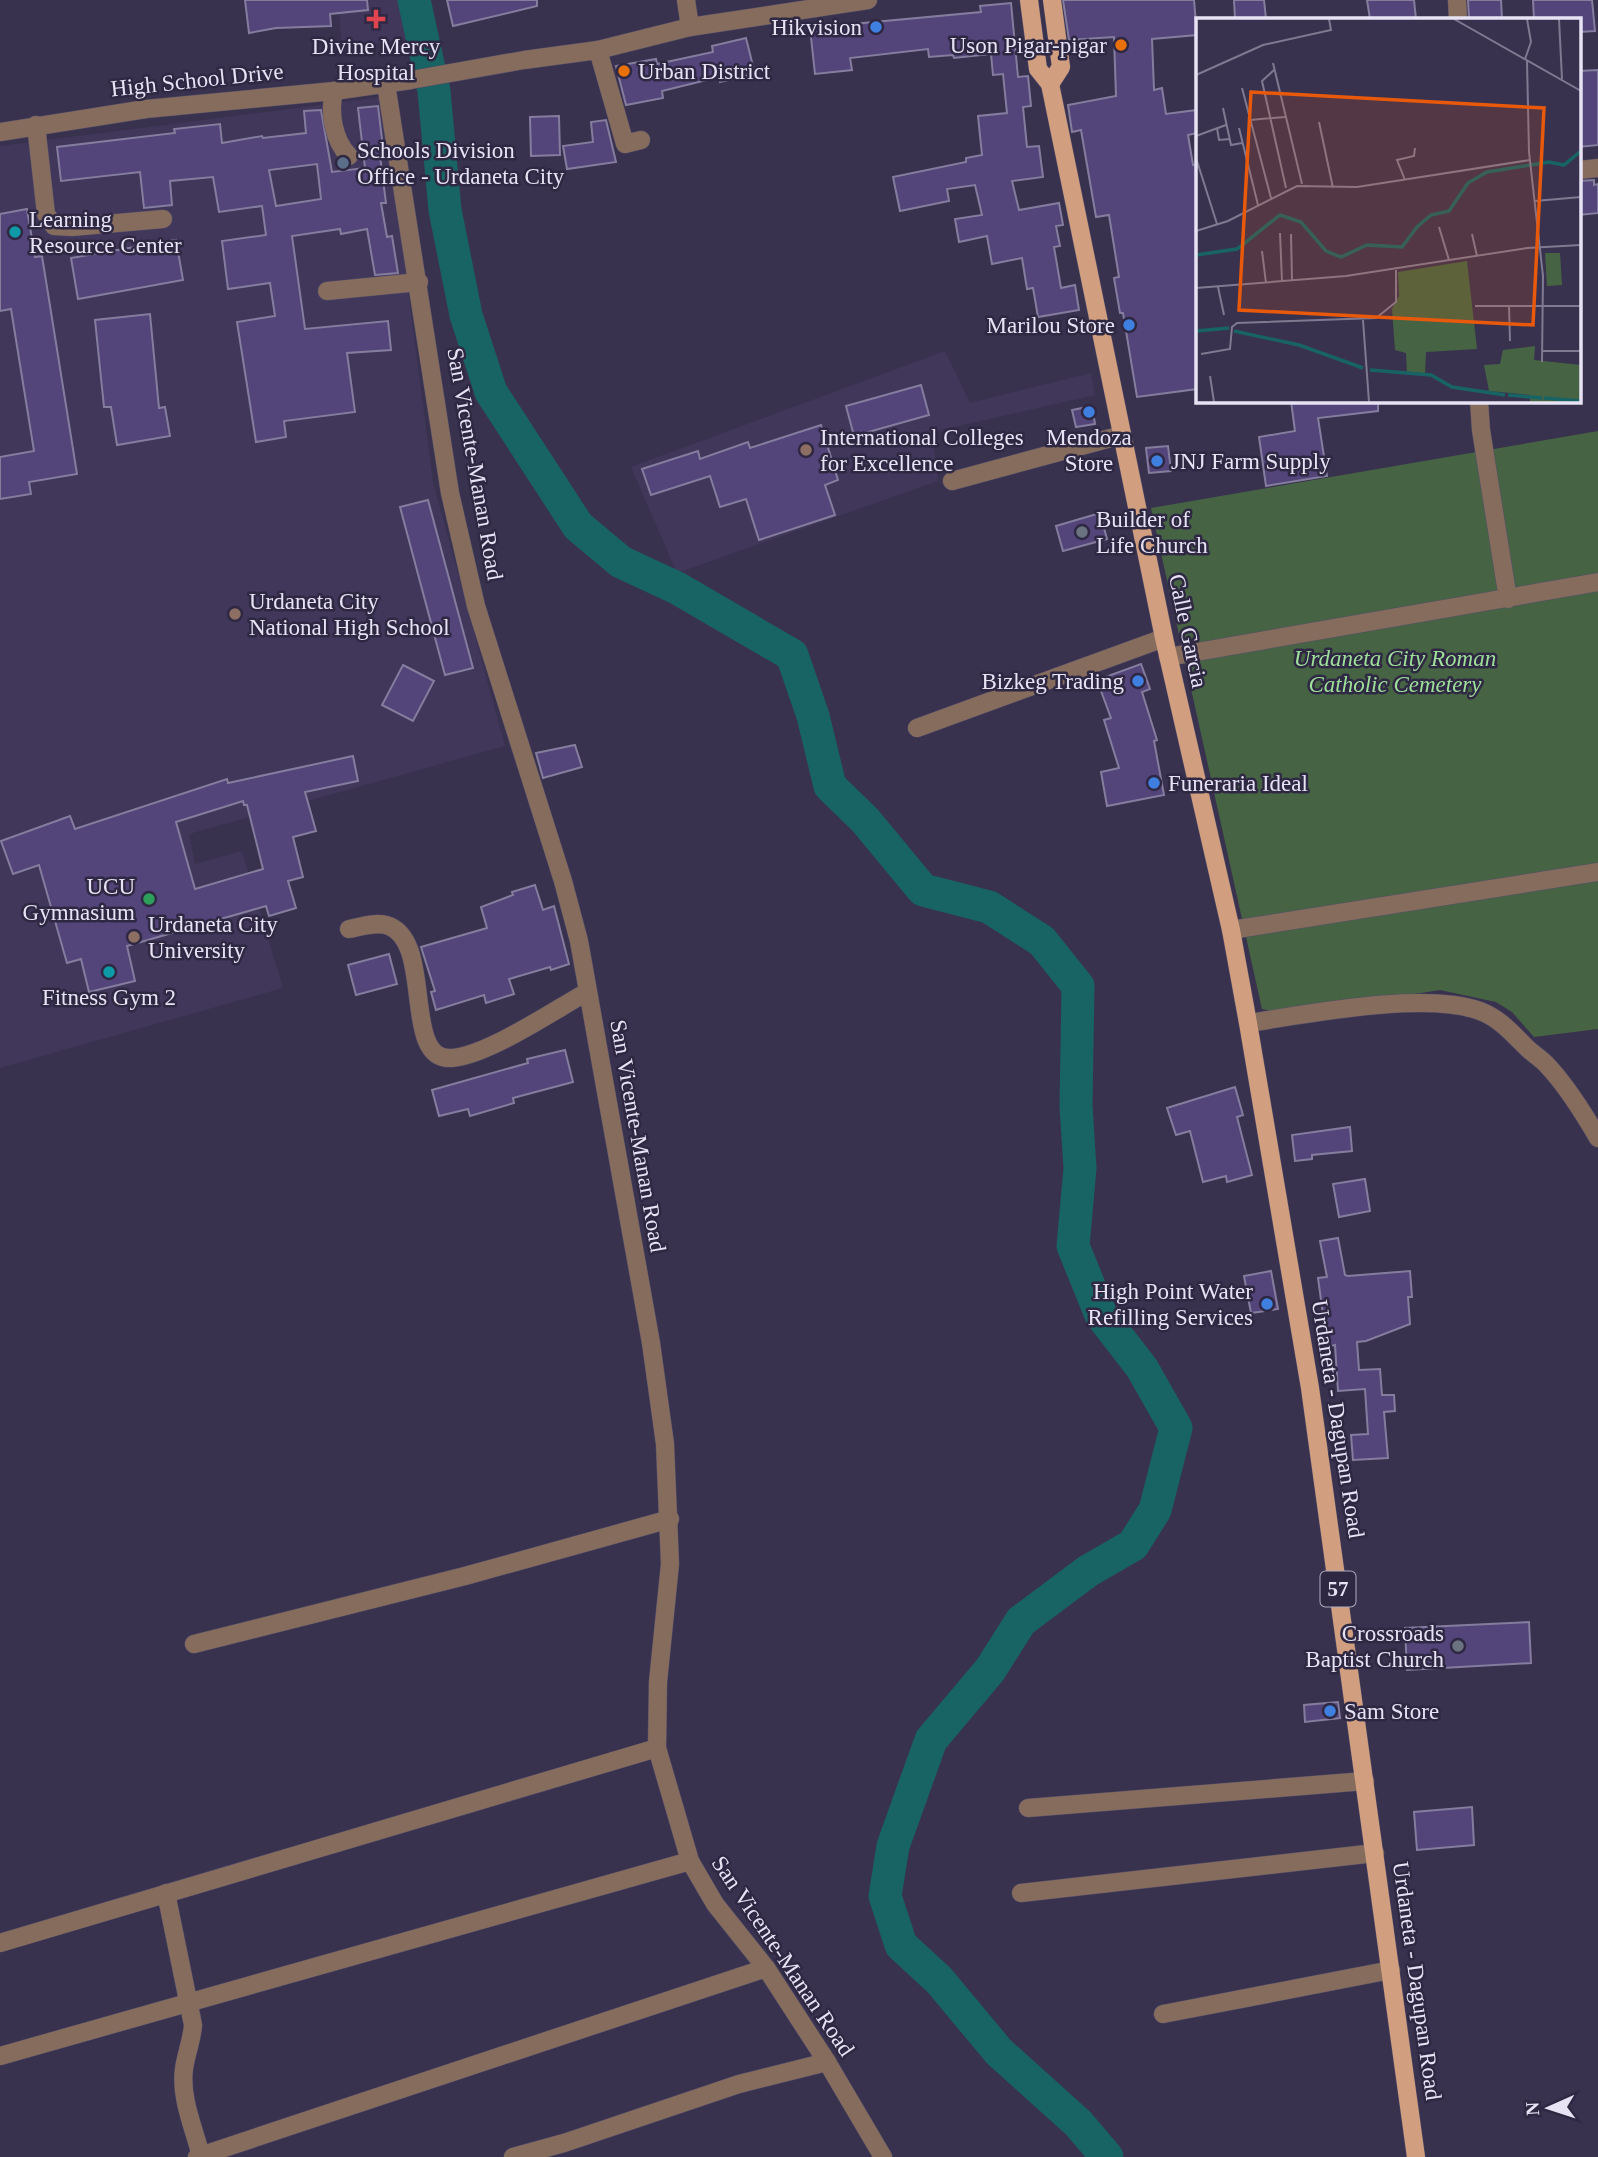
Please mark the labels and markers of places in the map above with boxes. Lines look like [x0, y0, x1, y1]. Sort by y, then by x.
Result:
marker: Divine Mercy Hospital [366, 9, 386, 29]
place label: Hikvision [771, 15, 862, 40]
marker: Hikvision [868, 19, 884, 35]
place label: Uson Pigar-pigar [950, 33, 1107, 58]
place label: Divine Mercy Hospital [312, 34, 441, 85]
marker: Uson Pigar-pigar [1113, 37, 1129, 53]
place label: Urban District [638, 59, 771, 84]
marker: Urban District [616, 63, 632, 79]
place label: Schools Division Office - Urdaneta City [357, 138, 565, 189]
marker: Schools Division Office - Urdaneta City [335, 155, 351, 171]
place label: Learning Resource Center [29, 207, 182, 258]
marker: Learning Resource Center [7, 224, 23, 240]
place label: Marilou Store [987, 313, 1115, 338]
marker: Marilou Store [1121, 317, 1137, 333]
marker: Mendoza Store [1081, 404, 1097, 420]
place label: International Colleges for Excellence [820, 425, 1024, 476]
place label: Mendoza Store [1046, 425, 1132, 476]
marker: International Colleges for Excellence [798, 442, 814, 458]
place label: JNJ Farm Supply [1171, 449, 1331, 474]
marker: JNJ Farm Supply [1149, 453, 1165, 469]
place label: Builder of Life Church [1096, 507, 1208, 558]
marker: Builder of Life Church [1074, 524, 1090, 540]
place label: Urdaneta City National High School [249, 589, 450, 640]
marker: Urdaneta City National High School [227, 606, 243, 622]
place label: Bizkeg Trading [982, 669, 1124, 694]
marker: Bizkeg Trading [1130, 673, 1146, 689]
place label: Funeraria Ideal [1168, 771, 1308, 796]
marker: Funeraria Ideal [1146, 775, 1162, 791]
place label: UCU Gymnasium [23, 874, 135, 925]
marker: UCU Gymnasium [141, 891, 157, 907]
place label: Urdaneta City University [148, 912, 278, 963]
marker: Urdaneta City University [126, 929, 142, 945]
marker: Fitness Gym 2 [101, 964, 117, 980]
place label: Fitness Gym 2 [42, 985, 176, 1010]
place label: High Point Water Refilling Services [1088, 1279, 1253, 1330]
marker: High Point Water Refilling Services [1259, 1296, 1275, 1312]
place label: Crossroads Baptist Church [1305, 1621, 1444, 1672]
marker: Crossroads Baptist Church [1450, 1638, 1466, 1654]
place label: Sam Store [1344, 1699, 1439, 1724]
marker: Sam Store [1322, 1703, 1338, 1719]

